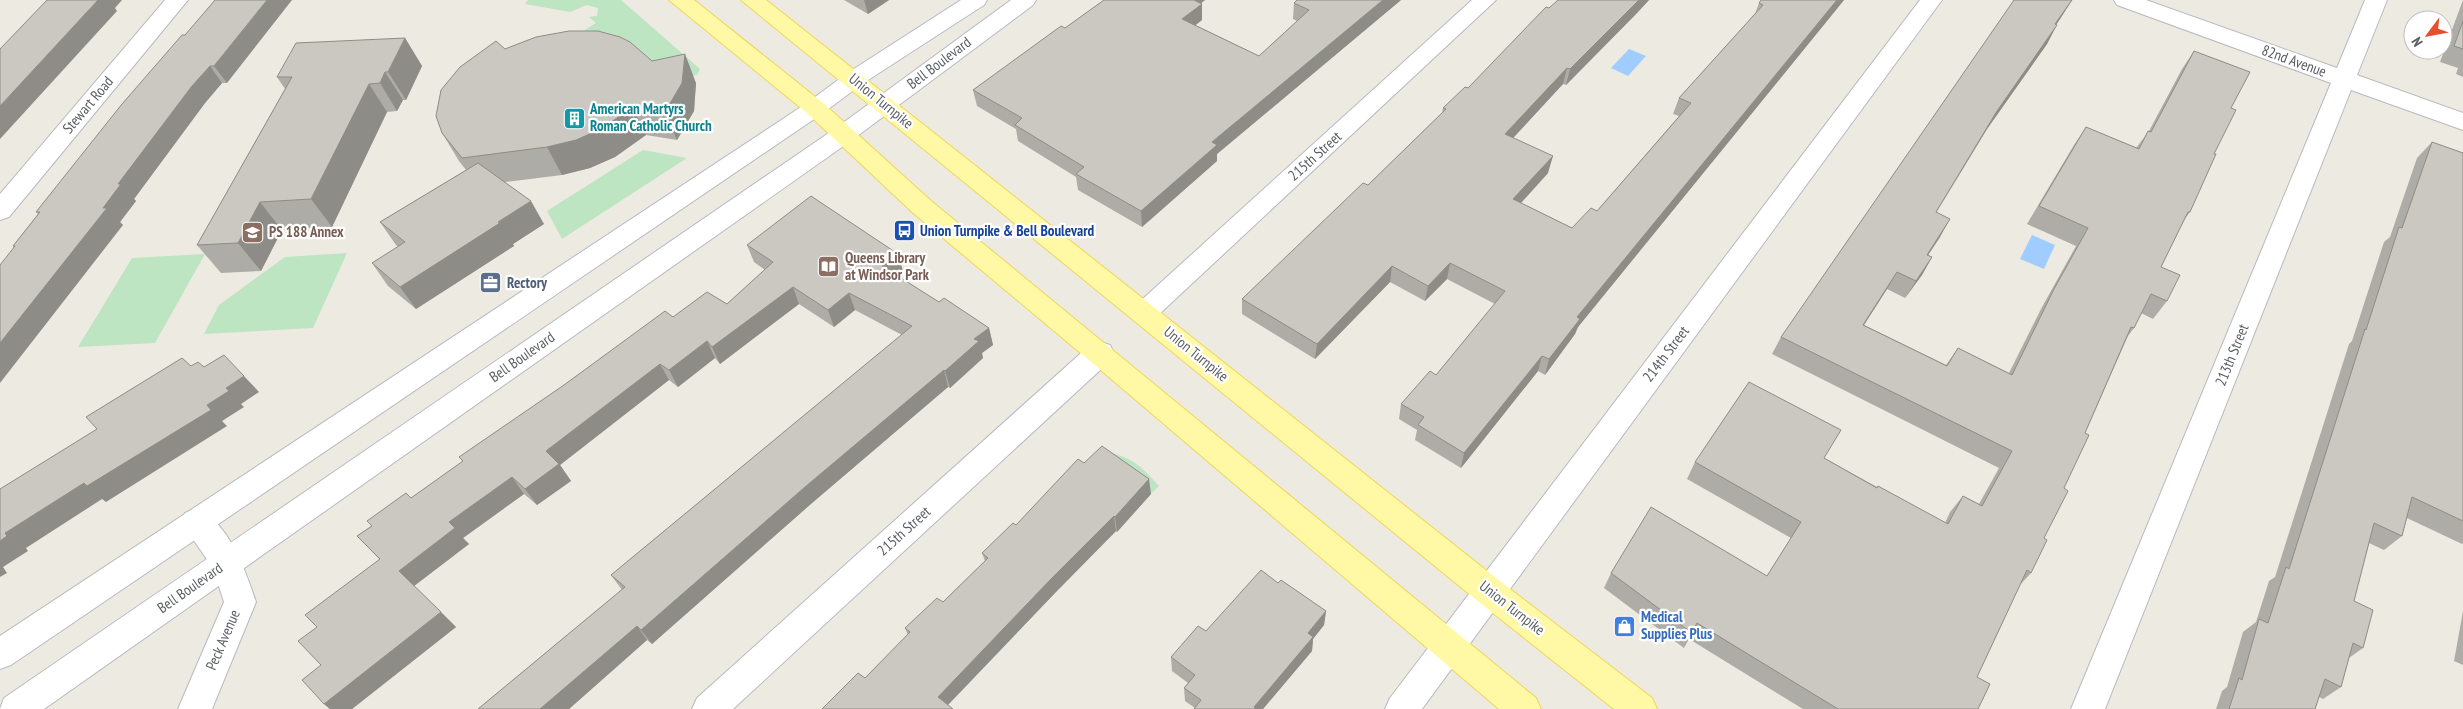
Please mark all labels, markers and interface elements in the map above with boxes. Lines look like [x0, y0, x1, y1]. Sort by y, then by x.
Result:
north arrow [2403, 10, 2453, 60]
street label: Bell Boulevard [903, 32, 975, 93]
text: N [2407, 34, 2427, 50]
street label: 82nd Avenue [2259, 40, 2329, 81]
street label: Union Turnpike [845, 69, 918, 132]
street label: Stewart Road [58, 72, 117, 137]
place label: American Martyrs Roman Catholic Church [589, 99, 712, 135]
building icon: American Martyrs Roman Catholic Church [562, 106, 586, 130]
street label: 215th Street [1284, 127, 1345, 185]
bus stop icon: Union Turnpike & Bell Boulevard [892, 219, 916, 243]
school or university icon: PS 188 Annex [241, 220, 265, 244]
place label: Union Turnpike & Bell Boulevard [920, 221, 1095, 240]
place label: PS 188 Annex [269, 222, 344, 241]
place label: Queens Library at Windsor Park [845, 248, 930, 284]
library icon: Queens Library at Windsor Park [817, 255, 841, 279]
office icon: Rectory [479, 271, 503, 295]
place label: Rectory [507, 273, 548, 292]
street label: 213th Street [2211, 321, 2253, 389]
street label: Union Turnpike [1160, 322, 1233, 385]
street label: 214th Street [1638, 322, 1693, 385]
street label: Bell Boulevard [485, 327, 558, 386]
street label: 215th Street [873, 502, 934, 560]
street label: Bell Boulevard [153, 558, 226, 617]
street label: Union Turnpike [1476, 576, 1549, 639]
street label: Peck Avenue [201, 607, 244, 673]
place label: Medical Supplies Plus [1641, 607, 1712, 643]
shop icon: Medical Supplies Plus [1613, 614, 1637, 638]

